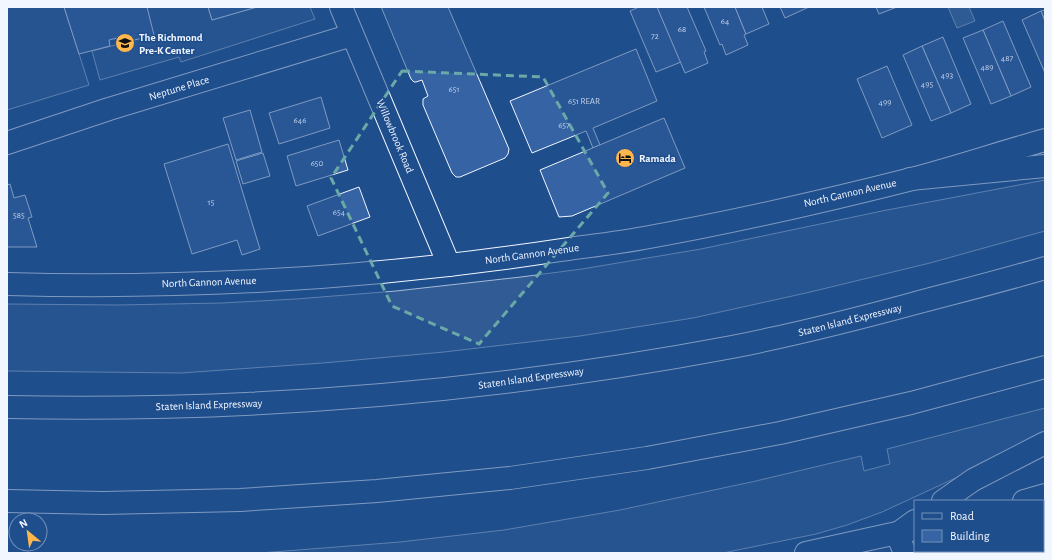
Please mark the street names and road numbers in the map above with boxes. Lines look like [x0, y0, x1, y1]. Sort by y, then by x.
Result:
street label: Neptune Place [148, 74, 210, 102]
street label: Willowbrook Road [374, 97, 416, 175]
street label: North Gannon Avenue [803, 177, 897, 209]
street label: North Gannon Avenue [484, 242, 580, 266]
street label: North Gannon Avenue [161, 275, 257, 289]
street label: Staten Island Expressway [797, 302, 903, 338]
street label: Staten Island Expressway [477, 365, 585, 391]
street label: Staten Island Expressway [156, 398, 263, 412]

